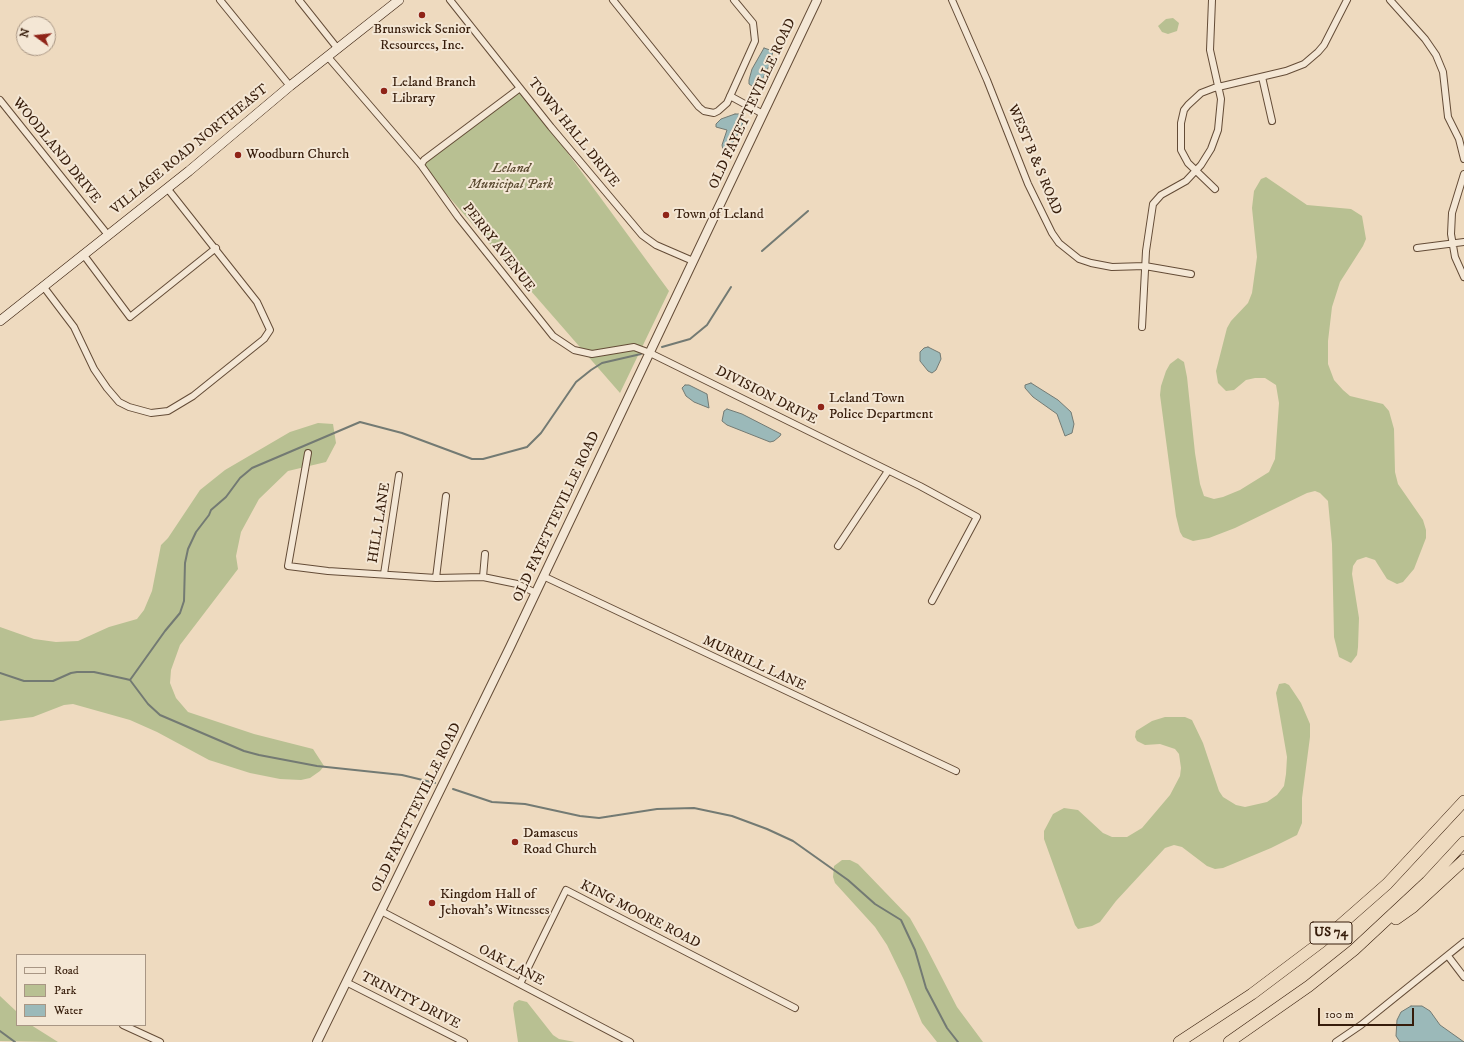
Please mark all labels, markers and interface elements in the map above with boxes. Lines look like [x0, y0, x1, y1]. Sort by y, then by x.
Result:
marker: Brunswick Senior Resources, Inc. [417, 10, 427, 20]
north arrow [16, 16, 56, 56]
street label: OLD FAYETTEVILLE ROAD [706, 16, 800, 192]
place label: Brunswick Senior Resources, Inc. [373, 22, 471, 54]
text: N [17, 27, 33, 39]
place label: Leland Branch Library [392, 75, 476, 108]
street label: TOWN HALL DRIVE [524, 75, 622, 191]
street label: VILLAGE ROAD NORTHEAST [108, 81, 272, 219]
marker: Leland Branch Library [379, 86, 389, 96]
street label: WOODLAND DRIVE [8, 95, 104, 207]
street label: WEST B & S ROAD [1003, 102, 1065, 218]
place label: Woodburn Church [246, 147, 349, 163]
marker: Woodburn Church [233, 150, 243, 160]
park label: Leland Municipal Park [469, 161, 553, 194]
street label: PERRY AVENUE [458, 200, 538, 296]
place label: Town of Leland [674, 207, 764, 223]
marker: Town of Leland [661, 210, 671, 220]
street label: DIVISION DRIVE [712, 363, 820, 429]
place label: Leland Town Police Department [829, 391, 933, 424]
marker: Leland Town Police Department [816, 402, 826, 412]
street label: OLD FAYETTEVILLE ROAD [510, 429, 604, 605]
street label: HILL LANE [365, 482, 395, 564]
street label: MURRILL LANE [700, 633, 808, 695]
street label: OLD FAYETTEVILLE ROAD [369, 720, 465, 896]
place label: Damascus Road Church [523, 826, 597, 858]
marker: Damascus Road Church [510, 837, 520, 847]
street label: KING MOORE ROAD [577, 877, 703, 953]
place label: Kingdom Hall of Jehovah’s Witnesses [440, 887, 549, 920]
marker: Kingdom Hall of Jehovah’s Witnesses [427, 898, 437, 908]
road number: US 74 [1310, 922, 1352, 944]
street label: OAK LANE [475, 942, 547, 990]
legend [16, 954, 146, 1026]
text: Road [54, 963, 79, 978]
street label: TRINITY DRIVE [357, 969, 463, 1033]
text: Park [54, 983, 76, 998]
scale bar [1320, 1000, 1416, 1026]
text: Water [54, 1003, 83, 1018]
text: 100 m [1325, 1007, 1354, 1022]

